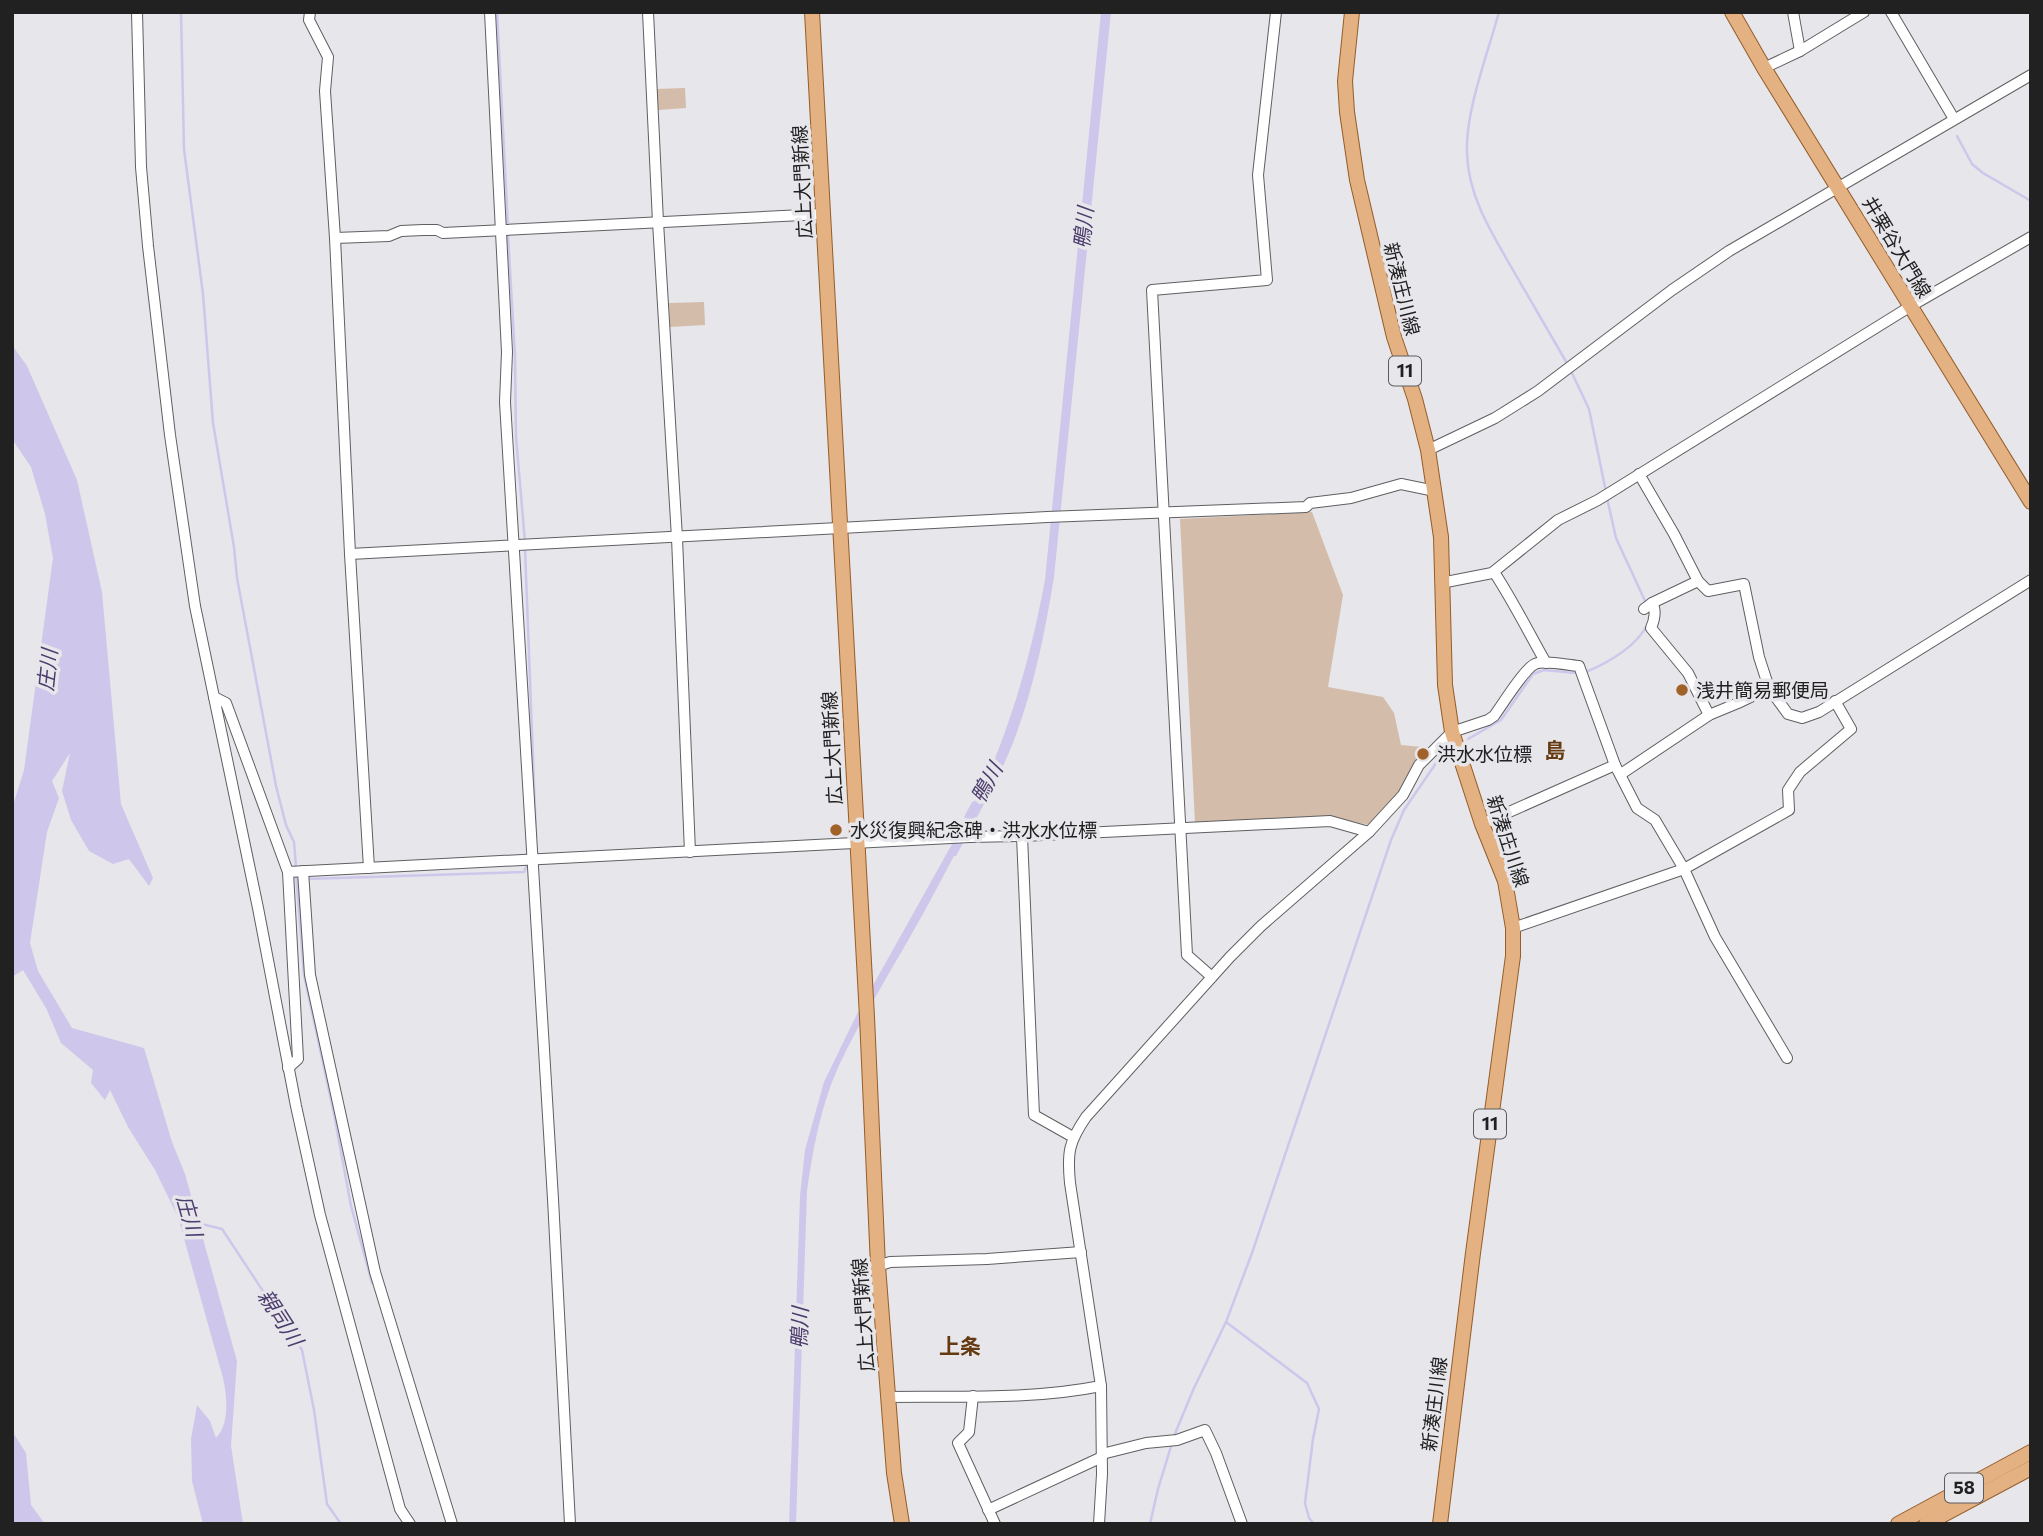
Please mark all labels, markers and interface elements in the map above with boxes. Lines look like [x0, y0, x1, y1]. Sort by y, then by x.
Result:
street label: 広上大門新線 [787, 124, 816, 240]
street label: 井栗谷大門線 [1858, 192, 1937, 302]
water label: 鴨川 [1068, 204, 1097, 250]
street label: 新湊庄川線 [1380, 240, 1425, 338]
road number: 11 [1389, 356, 1421, 386]
water label: 庄川 [32, 646, 61, 692]
place label: 浅井簡易郵便局 [1696, 678, 1829, 701]
marker: 浅井簡易郵便局 [1674, 682, 1690, 698]
street label: 広上大門新線 [817, 690, 846, 806]
district label: 島 [1545, 737, 1566, 762]
place label: 洪水水位標 [1437, 742, 1532, 765]
marker: 洪水水位標 [1415, 746, 1431, 762]
water label: 鴨川 [965, 756, 1008, 807]
street label: 新湊庄川線 [1483, 792, 1534, 890]
place label: 水災復興紀念碑・洪水水位標 [850, 818, 1097, 841]
marker: 水災復興紀念碑・洪水水位標 [828, 822, 844, 838]
road number: 11 [1474, 1110, 1506, 1139]
water label: 庄川 [173, 1192, 209, 1241]
street label: 広上大門新線 [847, 1257, 878, 1373]
water label: 親司川 [254, 1284, 310, 1352]
water label: 鴨川 [785, 1305, 812, 1349]
district label: 上条 [939, 1333, 981, 1358]
street label: 新湊庄川線 [1416, 1355, 1451, 1452]
road number: 58 [1945, 1474, 1983, 1503]

